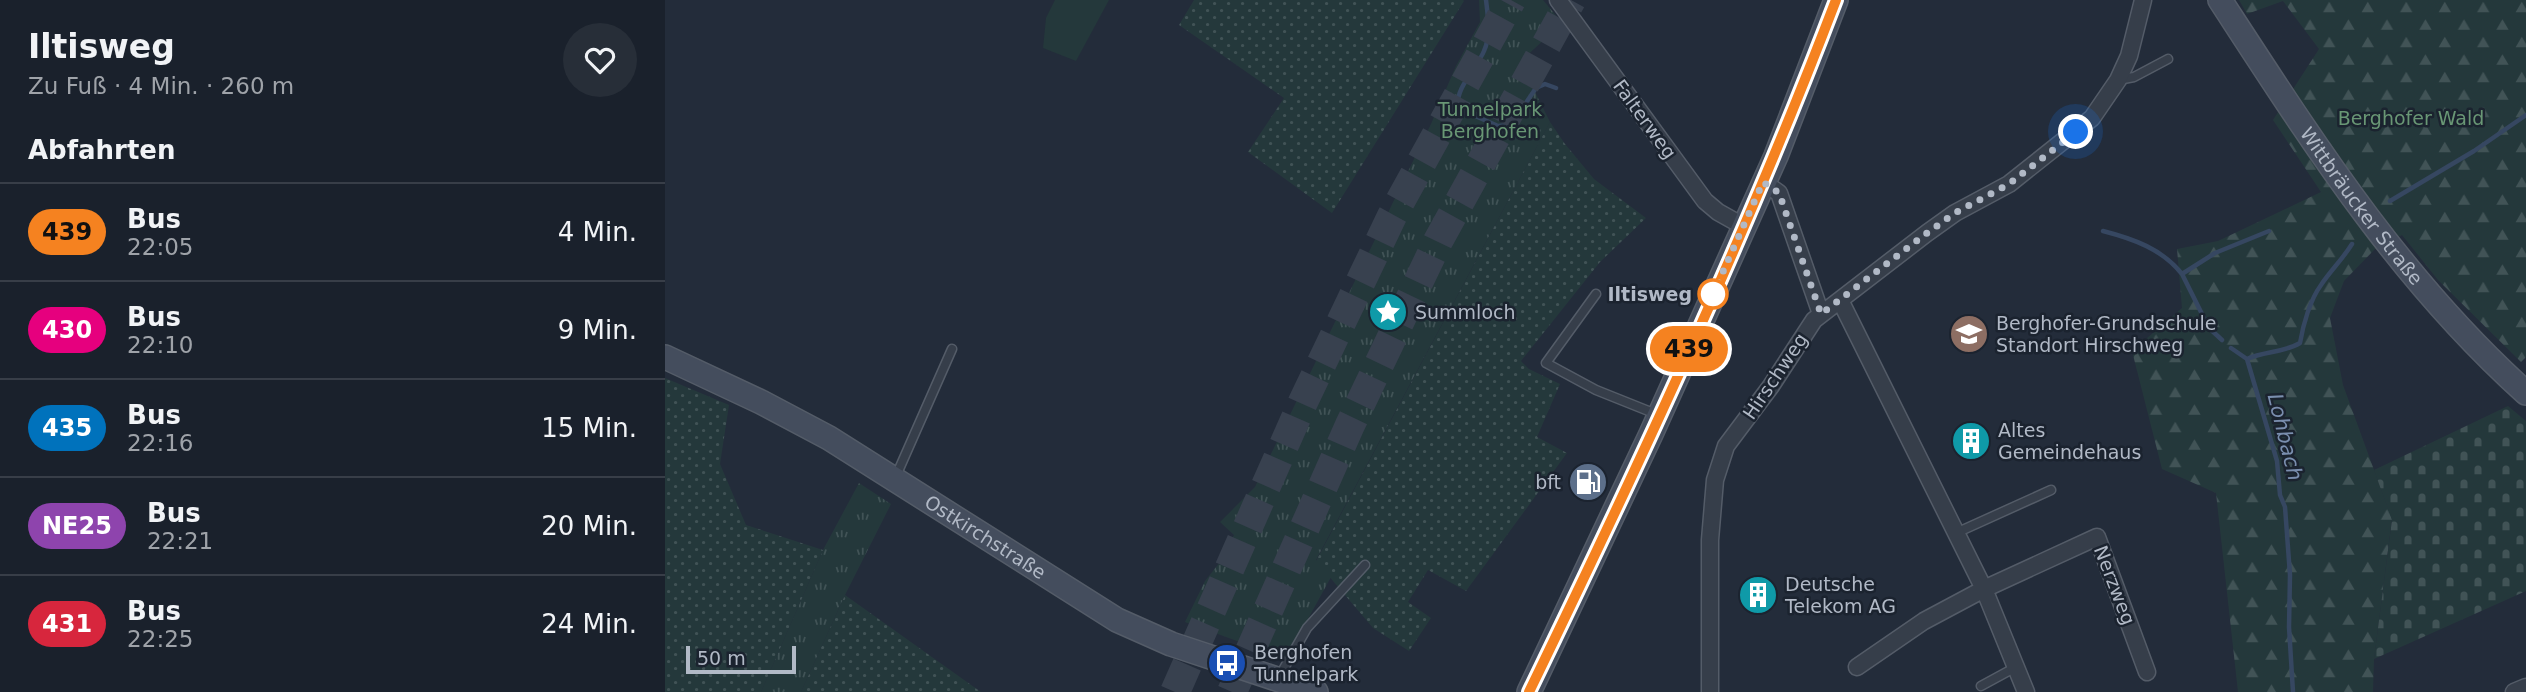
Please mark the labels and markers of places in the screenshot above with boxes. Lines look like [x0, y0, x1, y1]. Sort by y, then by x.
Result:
marker: Iltisweg [1698, 279, 1728, 309]
place label: Iltisweg [1607, 283, 1692, 305]
place icon: Summloch [1367, 291, 1409, 333]
place label: Summloch [1415, 301, 1516, 323]
place label: Berghofer-Grundschule Standort Hirschweg [1996, 312, 2217, 356]
school or university icon: Berghofer-Grundschule Standort Hirschweg [1948, 313, 1990, 355]
place label: Altes Gemeindehaus [1998, 419, 2141, 463]
building icon: Altes Gemeindehaus [1950, 420, 1992, 462]
fuel station icon: bft [1567, 461, 1609, 503]
place label: bft [1535, 471, 1561, 493]
place label: Deutsche Telekom AG [1784, 573, 1896, 617]
building icon: Deutsche Telekom AG [1737, 574, 1779, 616]
place label: Berghofen Tunnelpark [1253, 641, 1358, 685]
bus stop icon: Berghofen Tunnelpark [1206, 642, 1248, 684]

